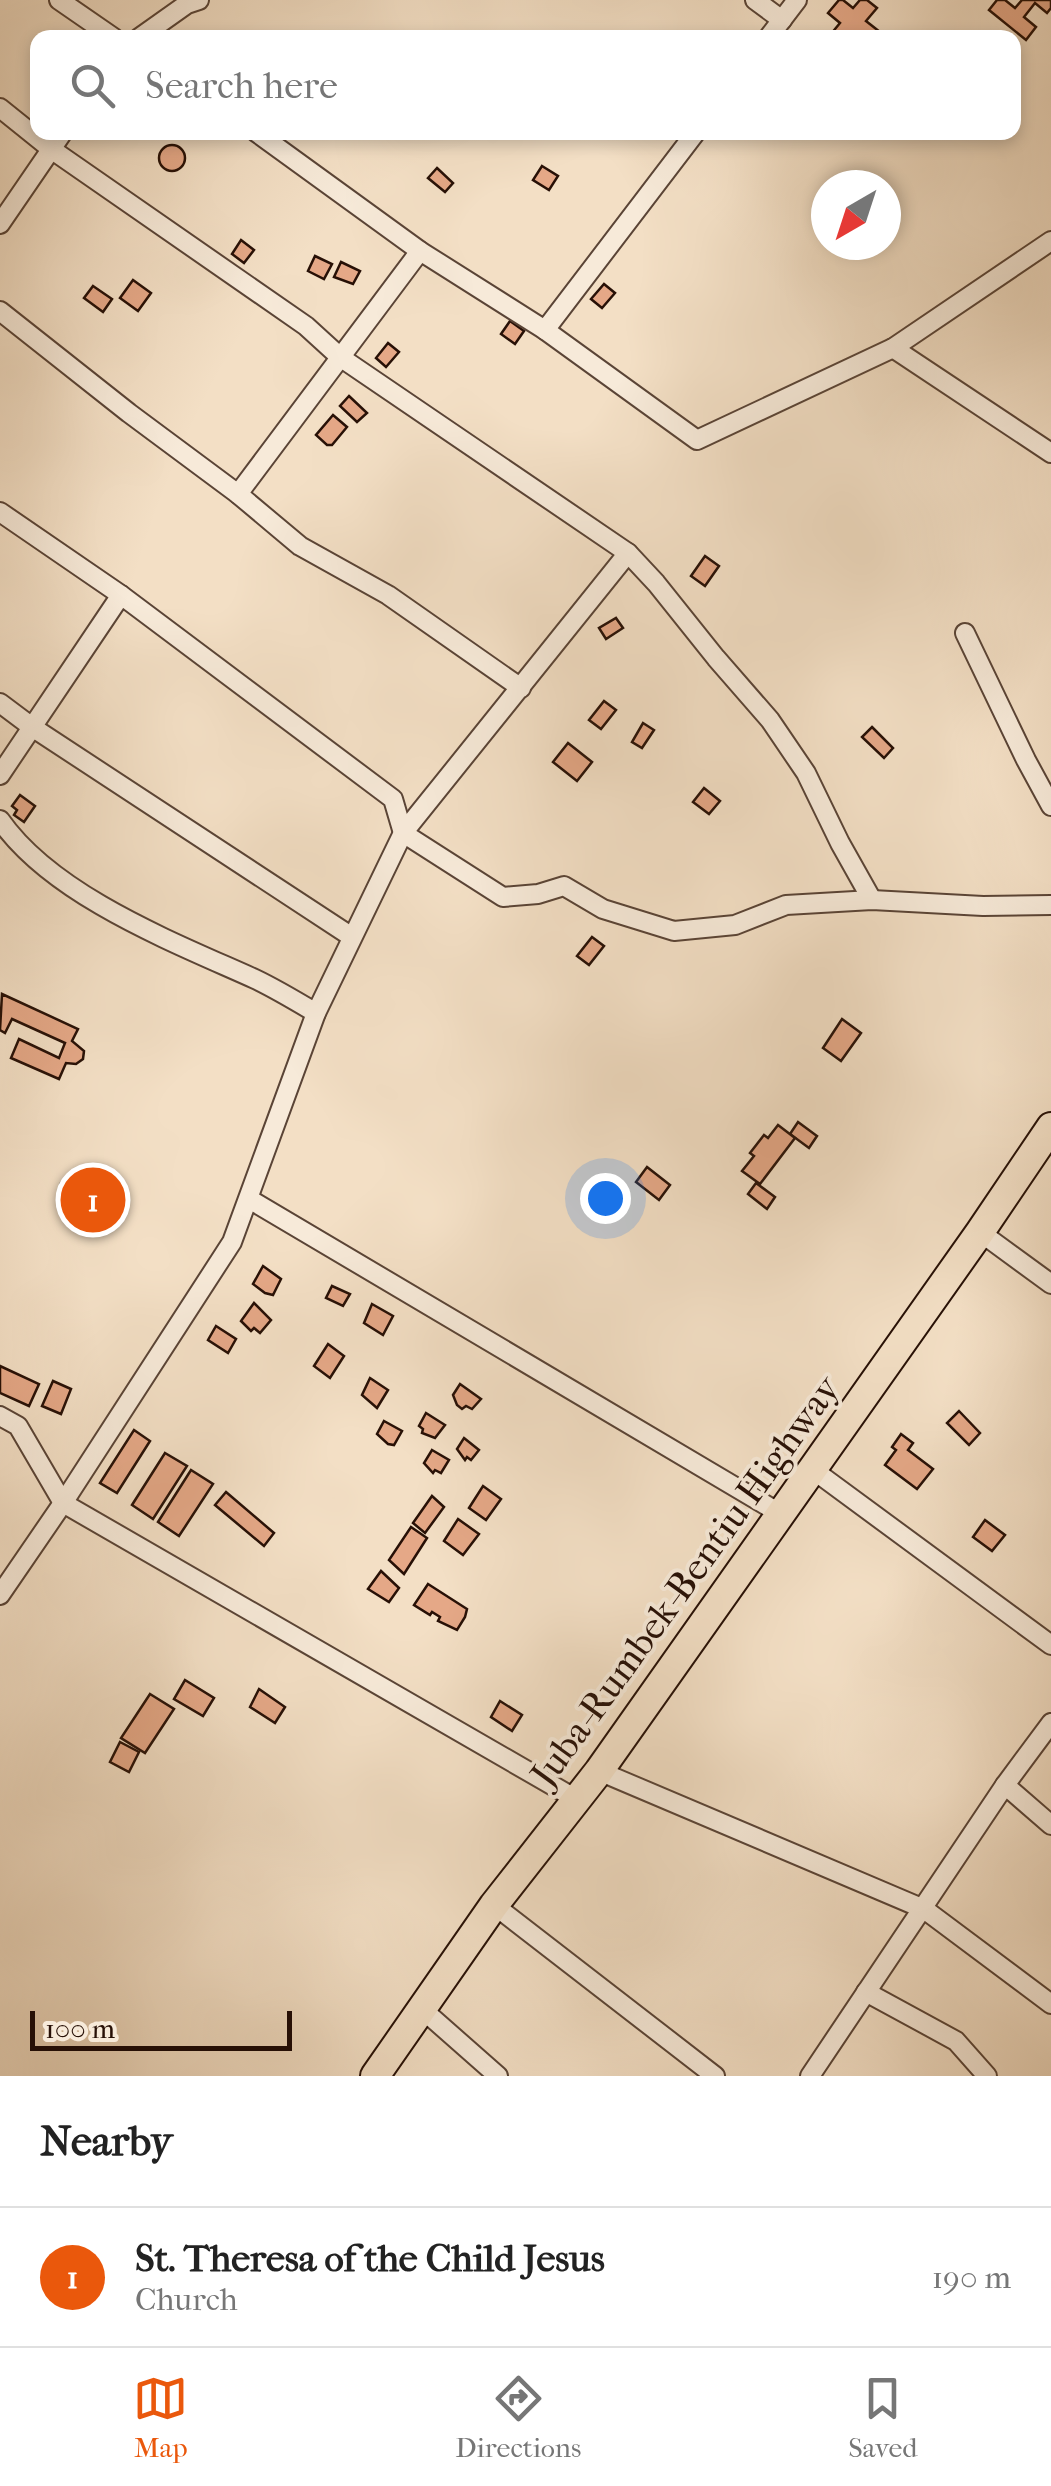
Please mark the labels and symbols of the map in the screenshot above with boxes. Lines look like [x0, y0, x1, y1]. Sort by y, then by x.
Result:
north arrow [811, 170, 901, 260]
pin: 1 [61, 1162, 126, 1238]
your location [580, 1173, 631, 1224]
street label: Juba-Rumbek-Bentiu Highway [519, 1366, 851, 1798]
scale bar [30, 2006, 292, 2050]

